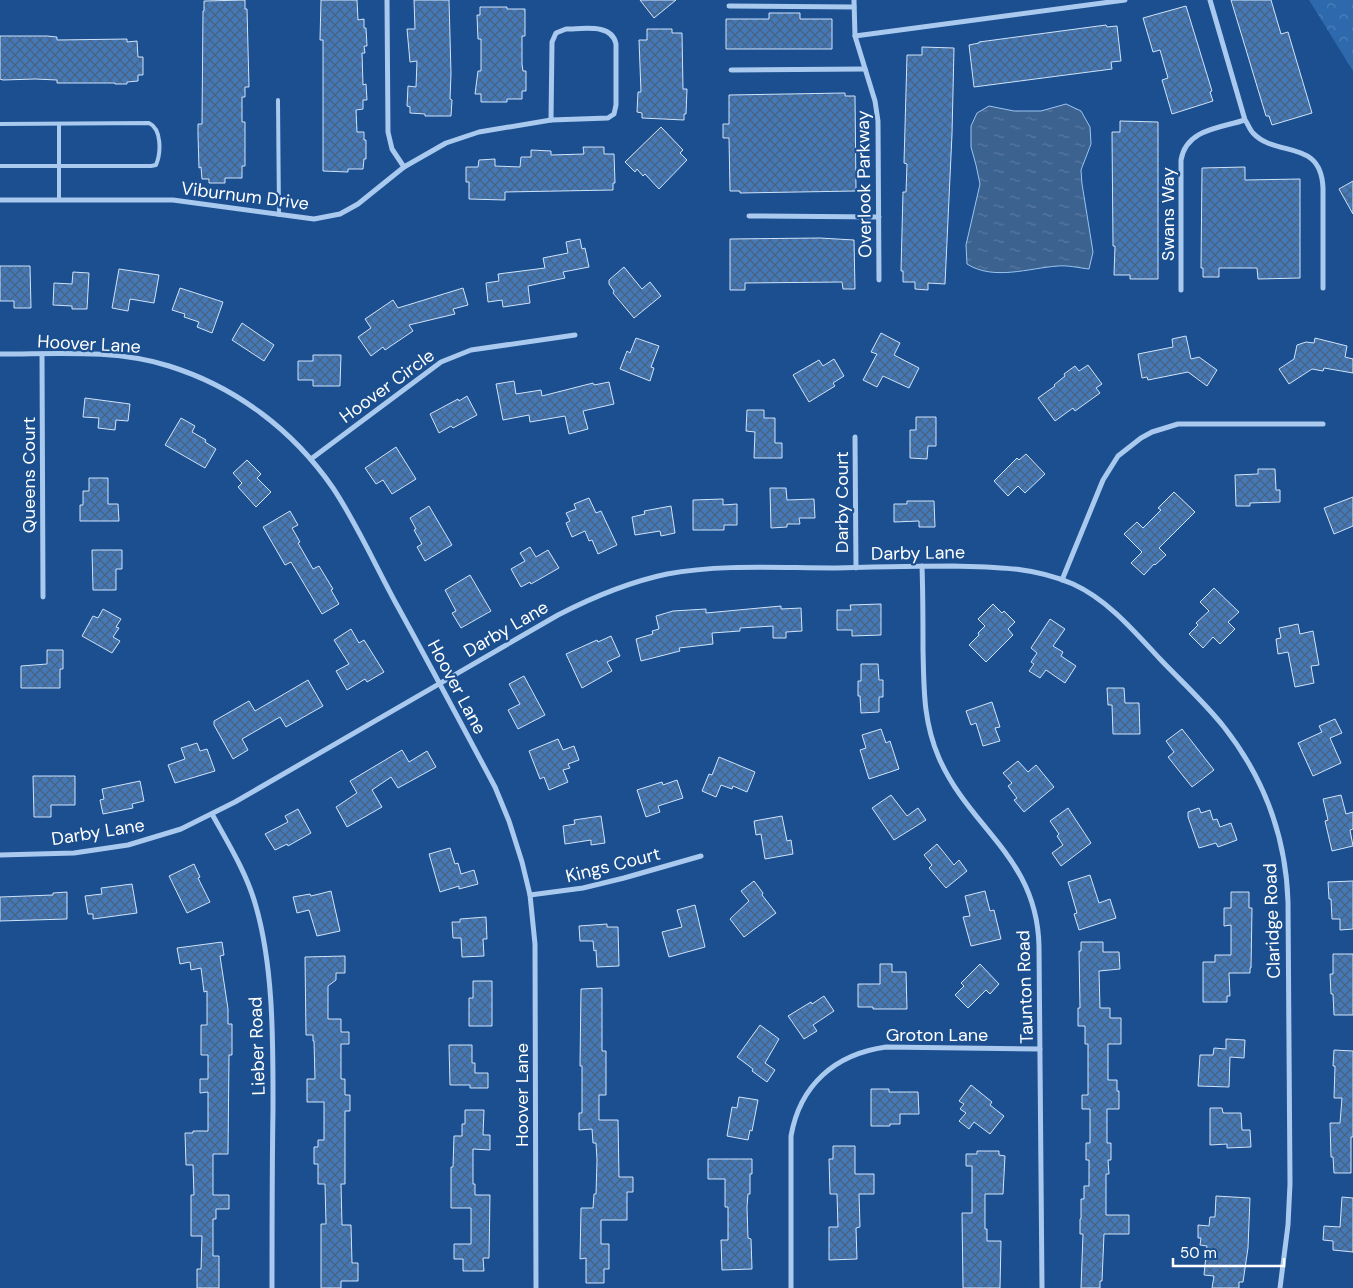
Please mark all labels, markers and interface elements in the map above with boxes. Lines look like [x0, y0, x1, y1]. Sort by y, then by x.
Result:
street label: Overlook Parkway [851, 110, 877, 258]
street label: Swans Way [1156, 167, 1180, 261]
street label: Viburnum Drive [180, 176, 310, 216]
street label: Hoover Lane [37, 329, 141, 359]
street label: Hoover Circle [335, 343, 439, 429]
street label: Queens Court [17, 417, 41, 533]
street label: Darby Court [830, 451, 854, 553]
street label: Darby Lane [871, 540, 965, 566]
street label: Darby Lane [459, 595, 553, 663]
street label: Hoover Lane [422, 636, 492, 738]
street label: Darby Lane [50, 813, 146, 851]
street label: Kings Court [563, 842, 663, 888]
street label: Claridge Road [1258, 863, 1286, 979]
street label: Taunton Road [1011, 930, 1039, 1044]
street label: Lieber Road [243, 996, 271, 1096]
street label: Groton Lane [886, 1023, 988, 1047]
street label: Hoover Lane [510, 1043, 534, 1147]
scale bar [1173, 1236, 1284, 1268]
text: 50 m [1180, 1243, 1217, 1263]

